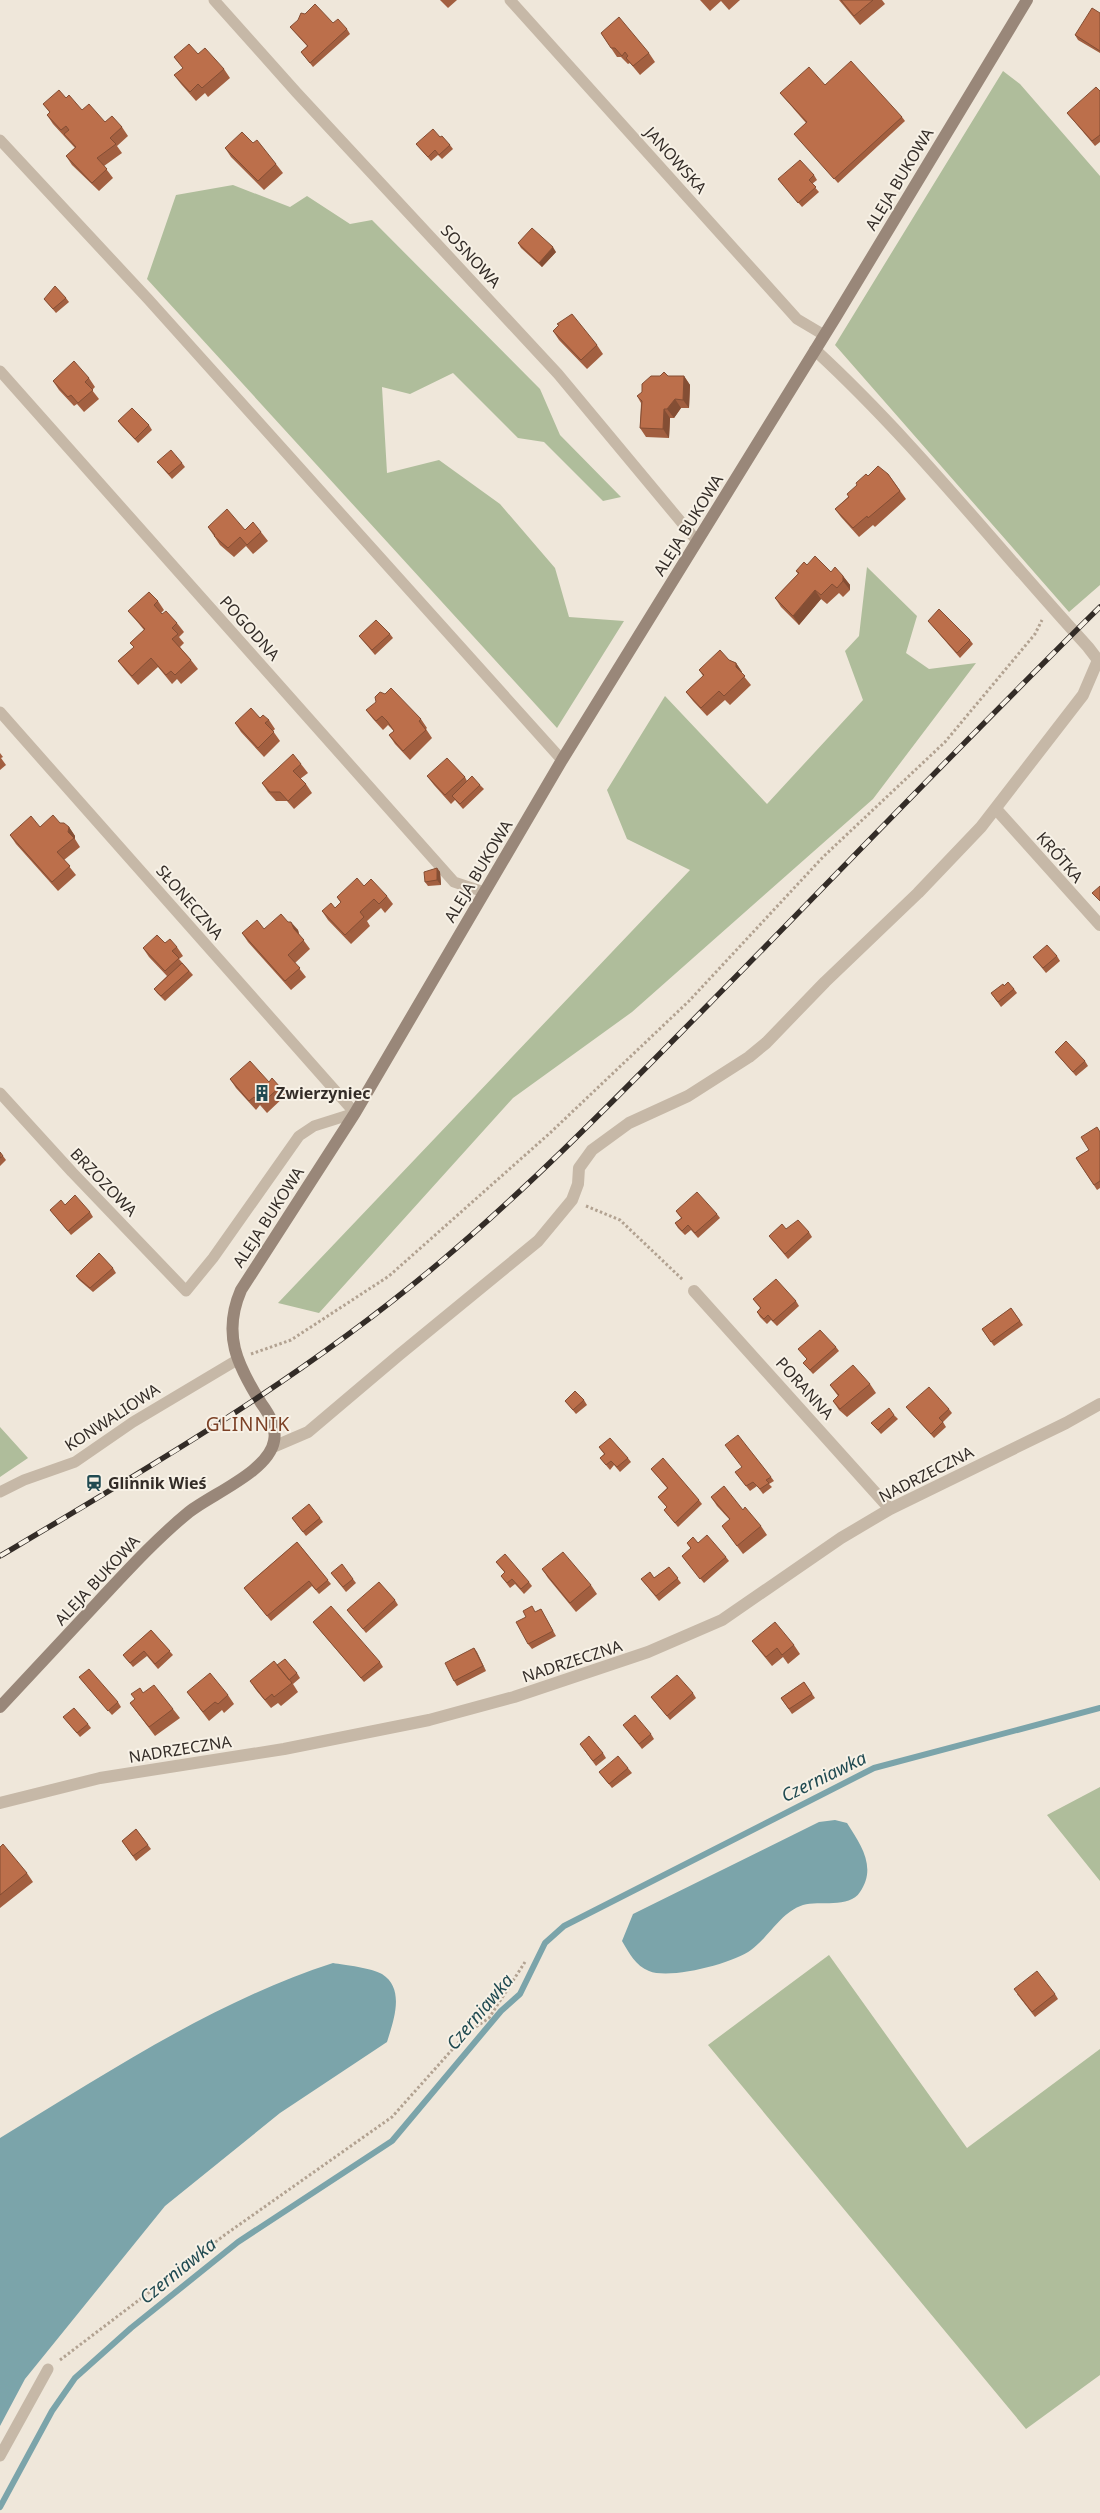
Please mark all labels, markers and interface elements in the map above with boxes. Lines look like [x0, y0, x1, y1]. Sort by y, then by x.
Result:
street label: JANOWSKA [639, 120, 712, 199]
street label: ALEJA BUKOWA [860, 123, 939, 234]
street label: SOSNOWA [436, 220, 507, 293]
street label: ALEJA BUKOWA [648, 469, 728, 580]
street label: POGODNA [215, 591, 286, 666]
street label: ALEJA BUKOWA [439, 815, 518, 926]
street label: KRÓTKA [1032, 827, 1089, 888]
street label: SŁONECZNA [151, 860, 229, 945]
place label: Zwierzyniec [276, 1082, 370, 1104]
building icon: Zwierzyniec [252, 1083, 272, 1103]
street label: BRZOZOWA [66, 1143, 143, 1222]
street label: ALEJA BUKOWA [227, 1162, 309, 1272]
street label: PORANNA [771, 1352, 839, 1425]
street label: KONWALIOWA [60, 1378, 164, 1456]
district label: GLINNIK [206, 1411, 290, 1437]
street label: NADRZECZNA [875, 1440, 978, 1507]
place label: Glinnik Wieś [108, 1472, 207, 1494]
station icon: Glinnik Wieś [84, 1473, 104, 1493]
street label: ALEJA BUKOWA [50, 1530, 145, 1630]
street label: NADRZECZNA [519, 1634, 625, 1687]
street label: NADRZECZNA [127, 1730, 234, 1768]
water label: Czerniawka [777, 1745, 870, 1807]
water label: Czerniawka [440, 1968, 518, 2054]
water label: Czerniawka [134, 2232, 221, 2309]

